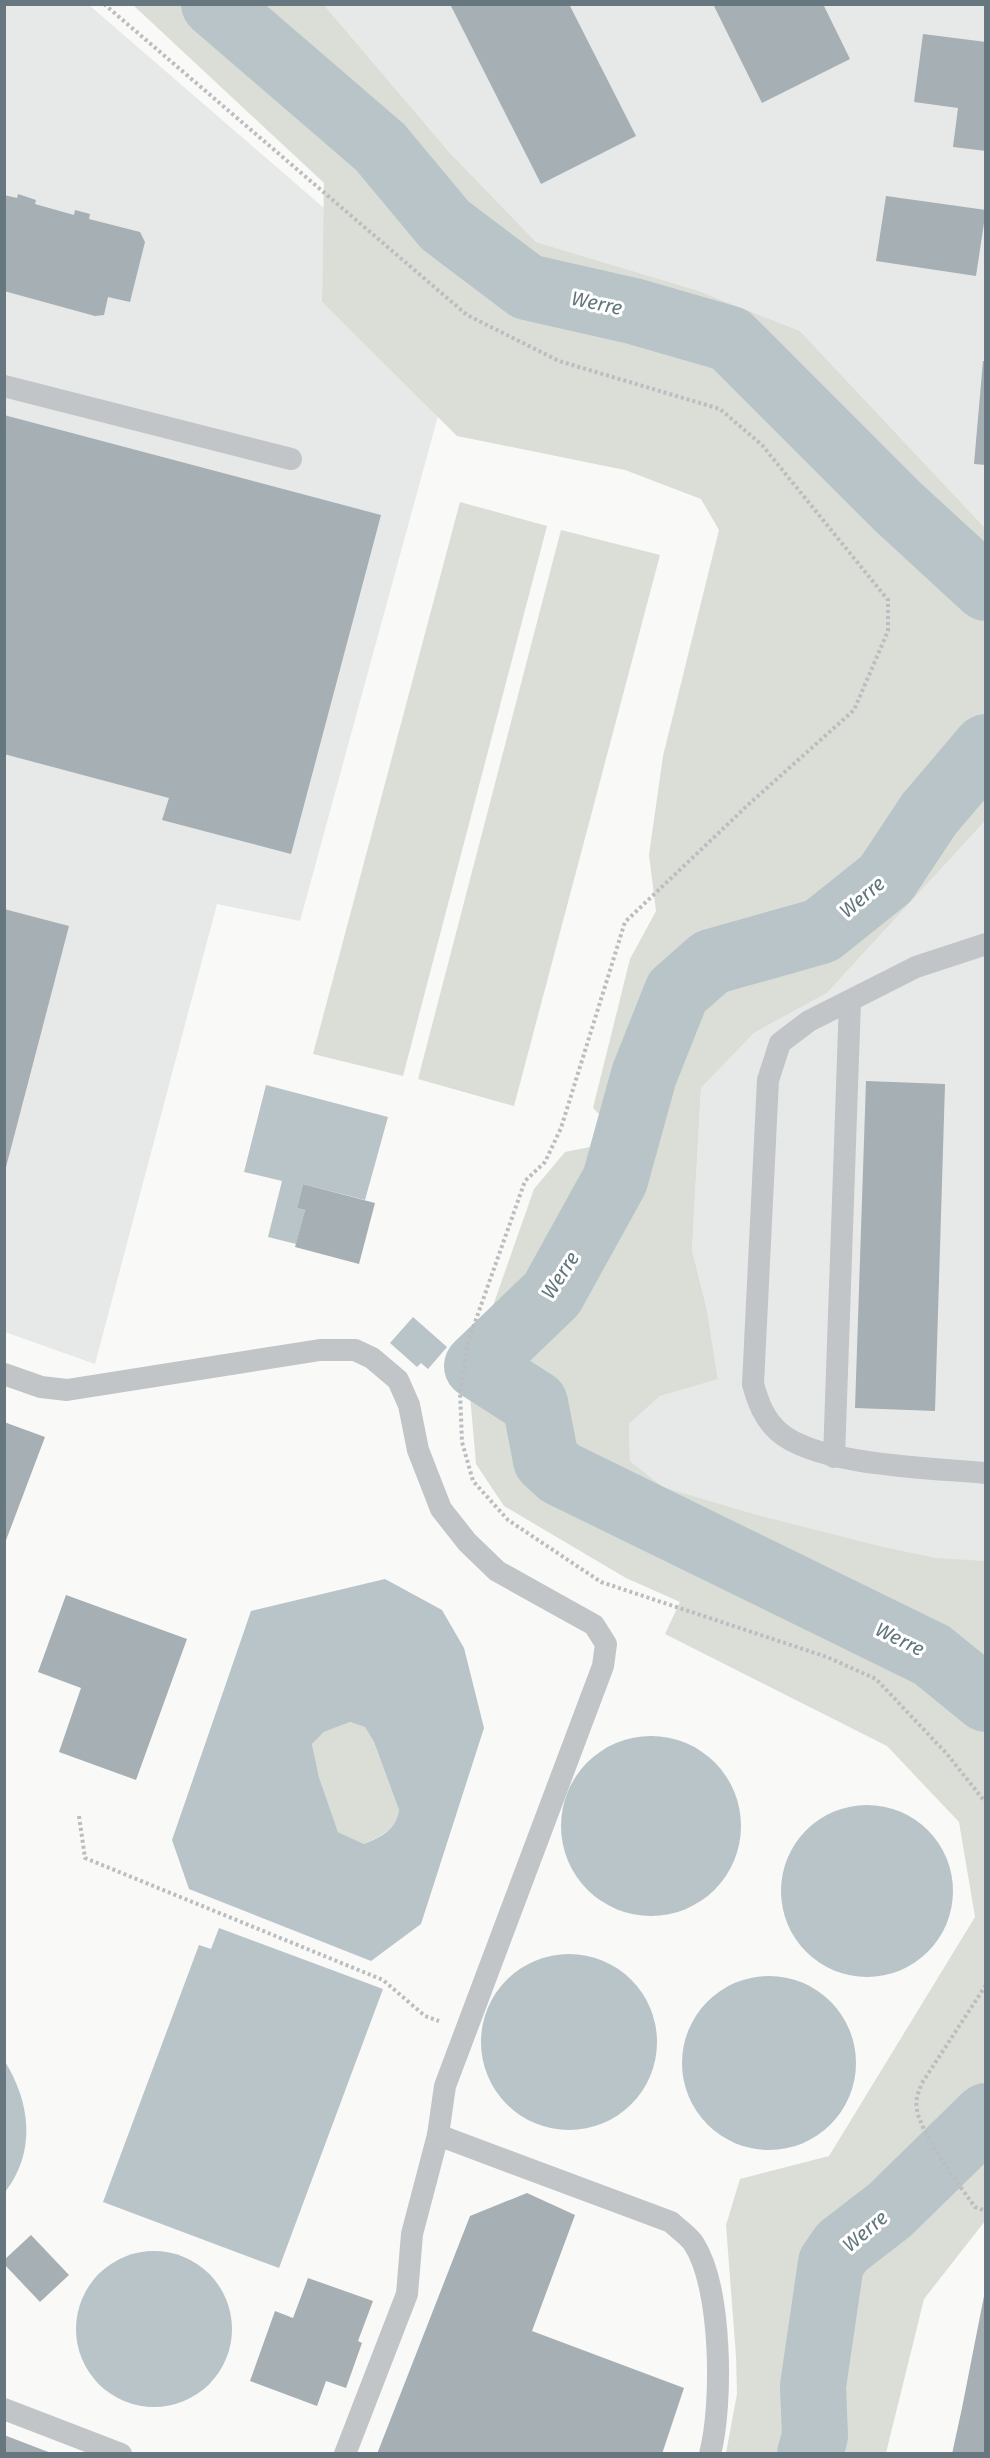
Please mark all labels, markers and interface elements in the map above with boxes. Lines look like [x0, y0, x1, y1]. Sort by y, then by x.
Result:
water label: Werre [569, 286, 625, 320]
water label: Werre [835, 871, 889, 923]
water label: Werre [536, 1247, 584, 1303]
water label: Werre [872, 1617, 928, 1661]
water label: Werre [838, 2205, 892, 2257]

